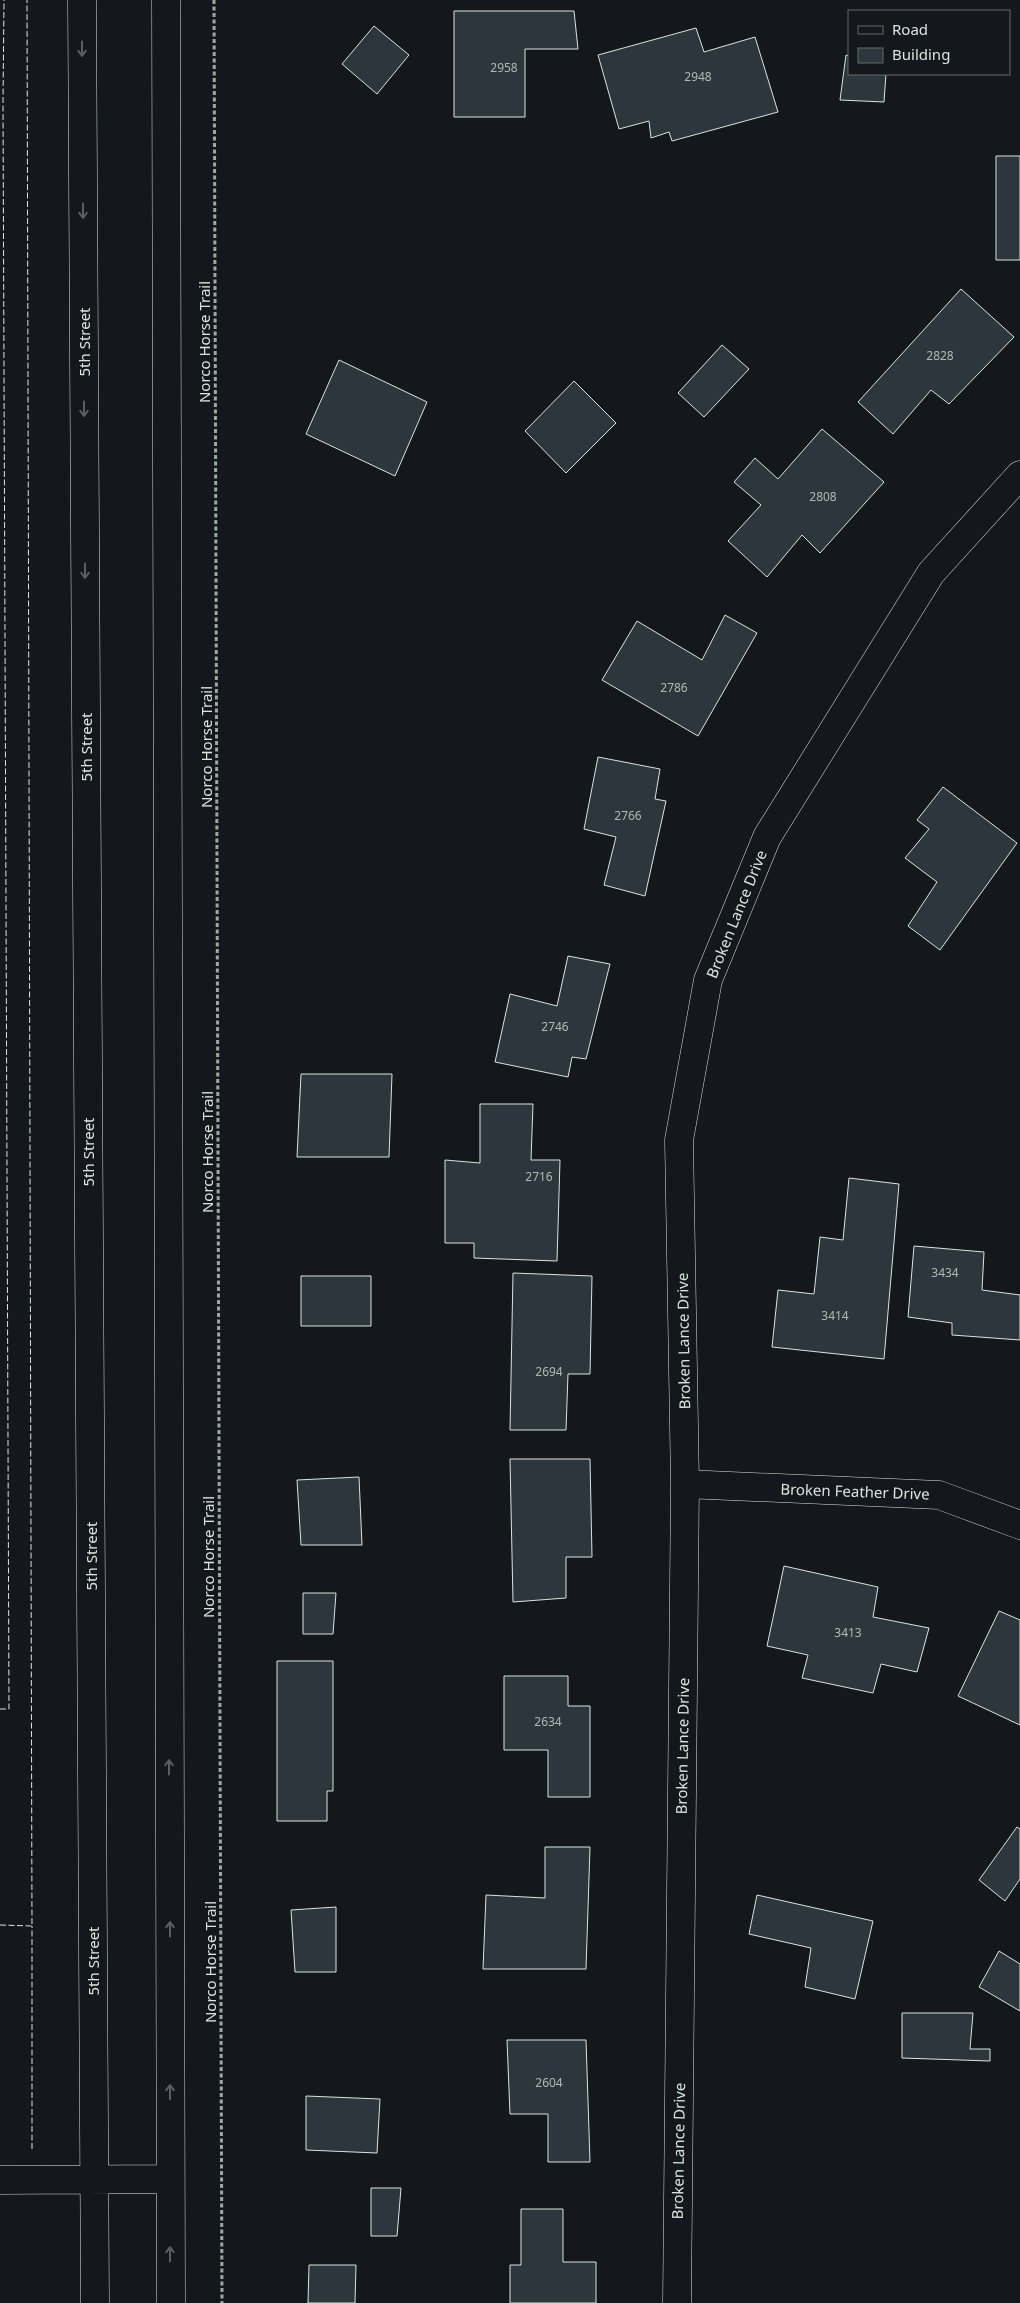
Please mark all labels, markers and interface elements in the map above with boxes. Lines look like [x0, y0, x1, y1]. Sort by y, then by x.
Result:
legend [848, 10, 1010, 75]
text: Road [892, 19, 928, 39]
one-way arrow [77, 40, 87, 56]
text: Building [892, 44, 950, 64]
house number: 2958 [490, 59, 518, 76]
house number: 2948 [684, 68, 712, 85]
one-way arrow [78, 202, 88, 219]
street label: Norco Horse Trail [194, 281, 214, 403]
street label: 5th Street [74, 307, 94, 377]
house number: 2828 [926, 347, 954, 364]
one-way arrow [79, 400, 89, 416]
house number: 2808 [809, 488, 837, 505]
one-way arrow [80, 562, 90, 579]
house number: 2786 [660, 679, 688, 696]
street label: Norco Horse Trail [196, 686, 216, 808]
street label: 5th Street [76, 712, 96, 782]
house number: 2766 [614, 807, 642, 824]
street label: Broken Lance Drive [701, 847, 771, 981]
house number: 2746 [541, 1018, 569, 1035]
street label: Norco Horse Trail [197, 1091, 217, 1213]
street label: 5th Street [78, 1117, 98, 1187]
house number: 2716 [525, 1168, 553, 1185]
house number: 3434 [931, 1264, 959, 1281]
street label: Broken Lance Drive [672, 1273, 694, 1409]
house number: 3414 [821, 1307, 849, 1324]
house number: 2694 [535, 1363, 563, 1380]
street label: Broken Feather Drive [780, 1478, 930, 1504]
street label: Norco Horse Trail [198, 1496, 218, 1618]
street label: 5th Street [81, 1521, 101, 1591]
house number: 3413 [834, 1624, 862, 1641]
street label: Broken Lance Drive [671, 1678, 693, 1814]
house number: 2634 [534, 1713, 562, 1730]
one-way arrow [164, 1759, 174, 1776]
street label: Norco Horse Trail [200, 1901, 220, 2023]
one-way arrow [165, 1922, 175, 1938]
street label: 5th Street [83, 1926, 103, 1996]
house number: 2604 [535, 2074, 563, 2091]
street label: Broken Lance Drive [667, 2083, 689, 2219]
one-way arrow [165, 2084, 175, 2100]
one-way arrow [165, 2247, 175, 2263]

